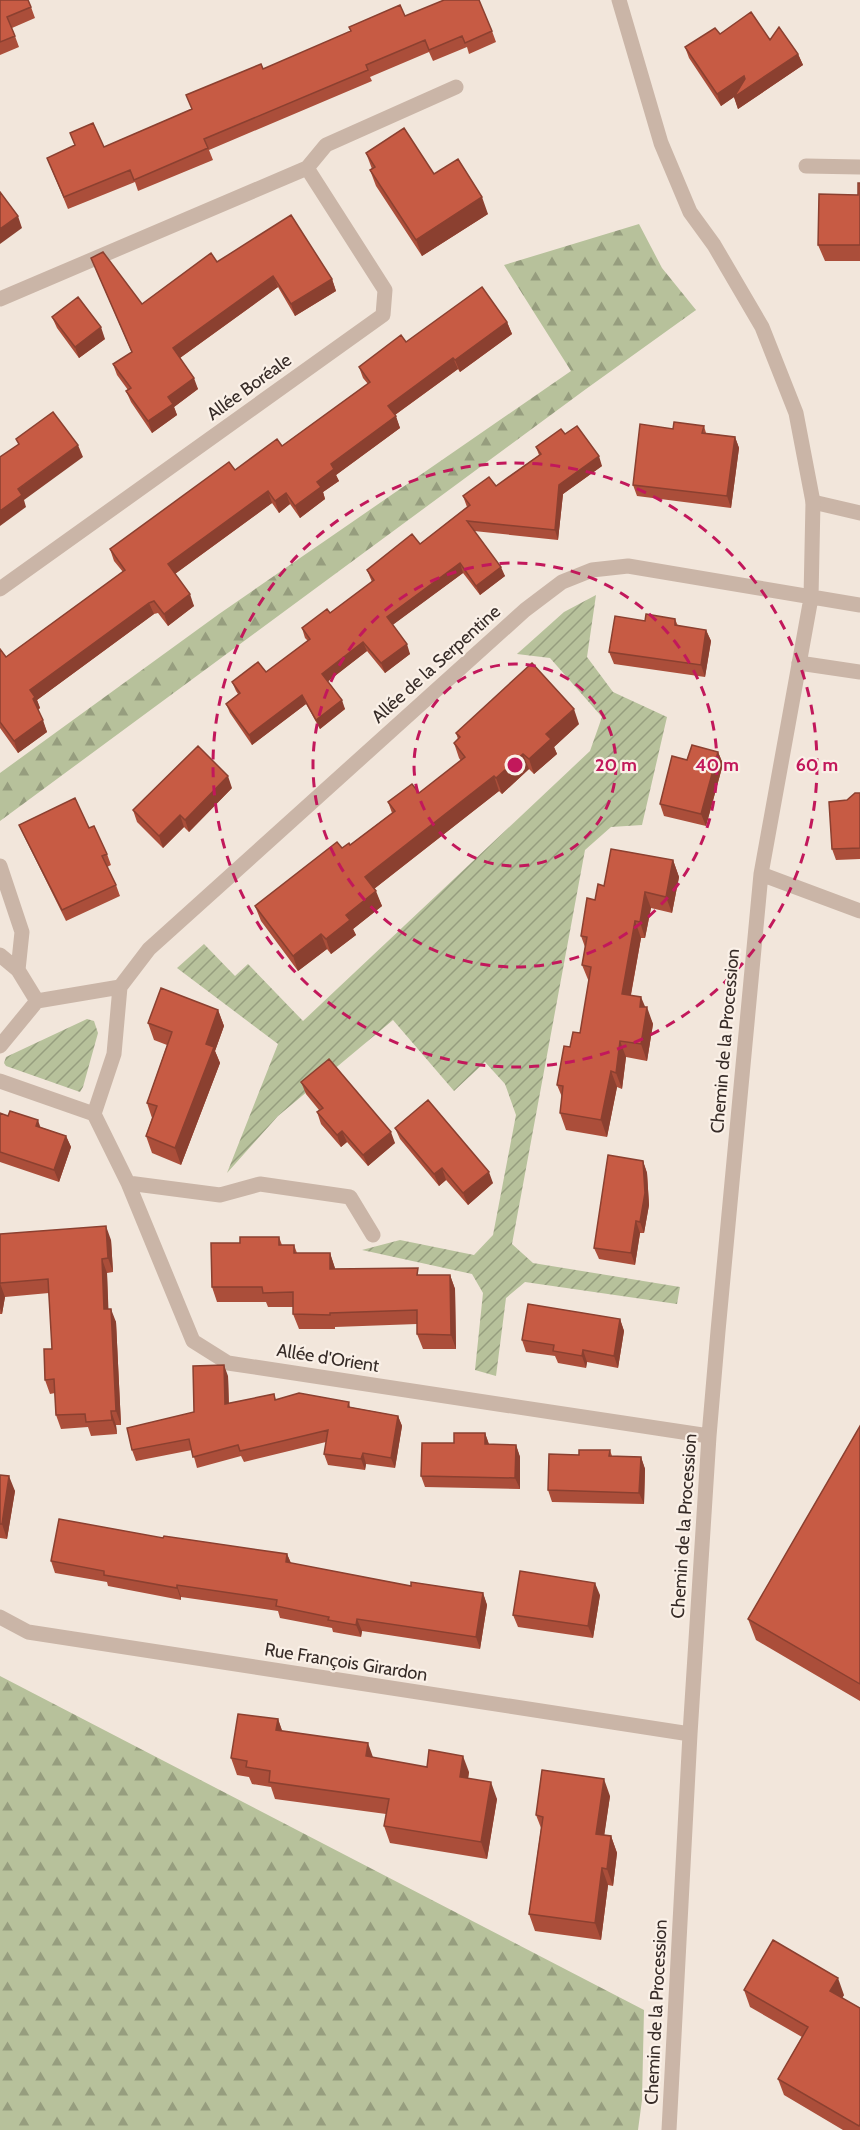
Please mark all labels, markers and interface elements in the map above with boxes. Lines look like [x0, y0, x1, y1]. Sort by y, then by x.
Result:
street label: Allée Boréale [202, 349, 296, 425]
street label: Allée de la Serpentine [367, 600, 505, 728]
text: 20 m [595, 754, 637, 776]
text: 40 m [695, 754, 739, 776]
text: 60 m [796, 754, 838, 776]
centre of rings [505, 755, 525, 775]
street label: Chemin de la Procession [706, 948, 744, 1134]
street label: Allée d'Orient [275, 1339, 381, 1377]
street label: Chemin de la Procession [667, 1433, 701, 1619]
street label: Rue François Girardon [263, 1638, 429, 1686]
street label: Chemin de la Procession [640, 1919, 672, 2105]

